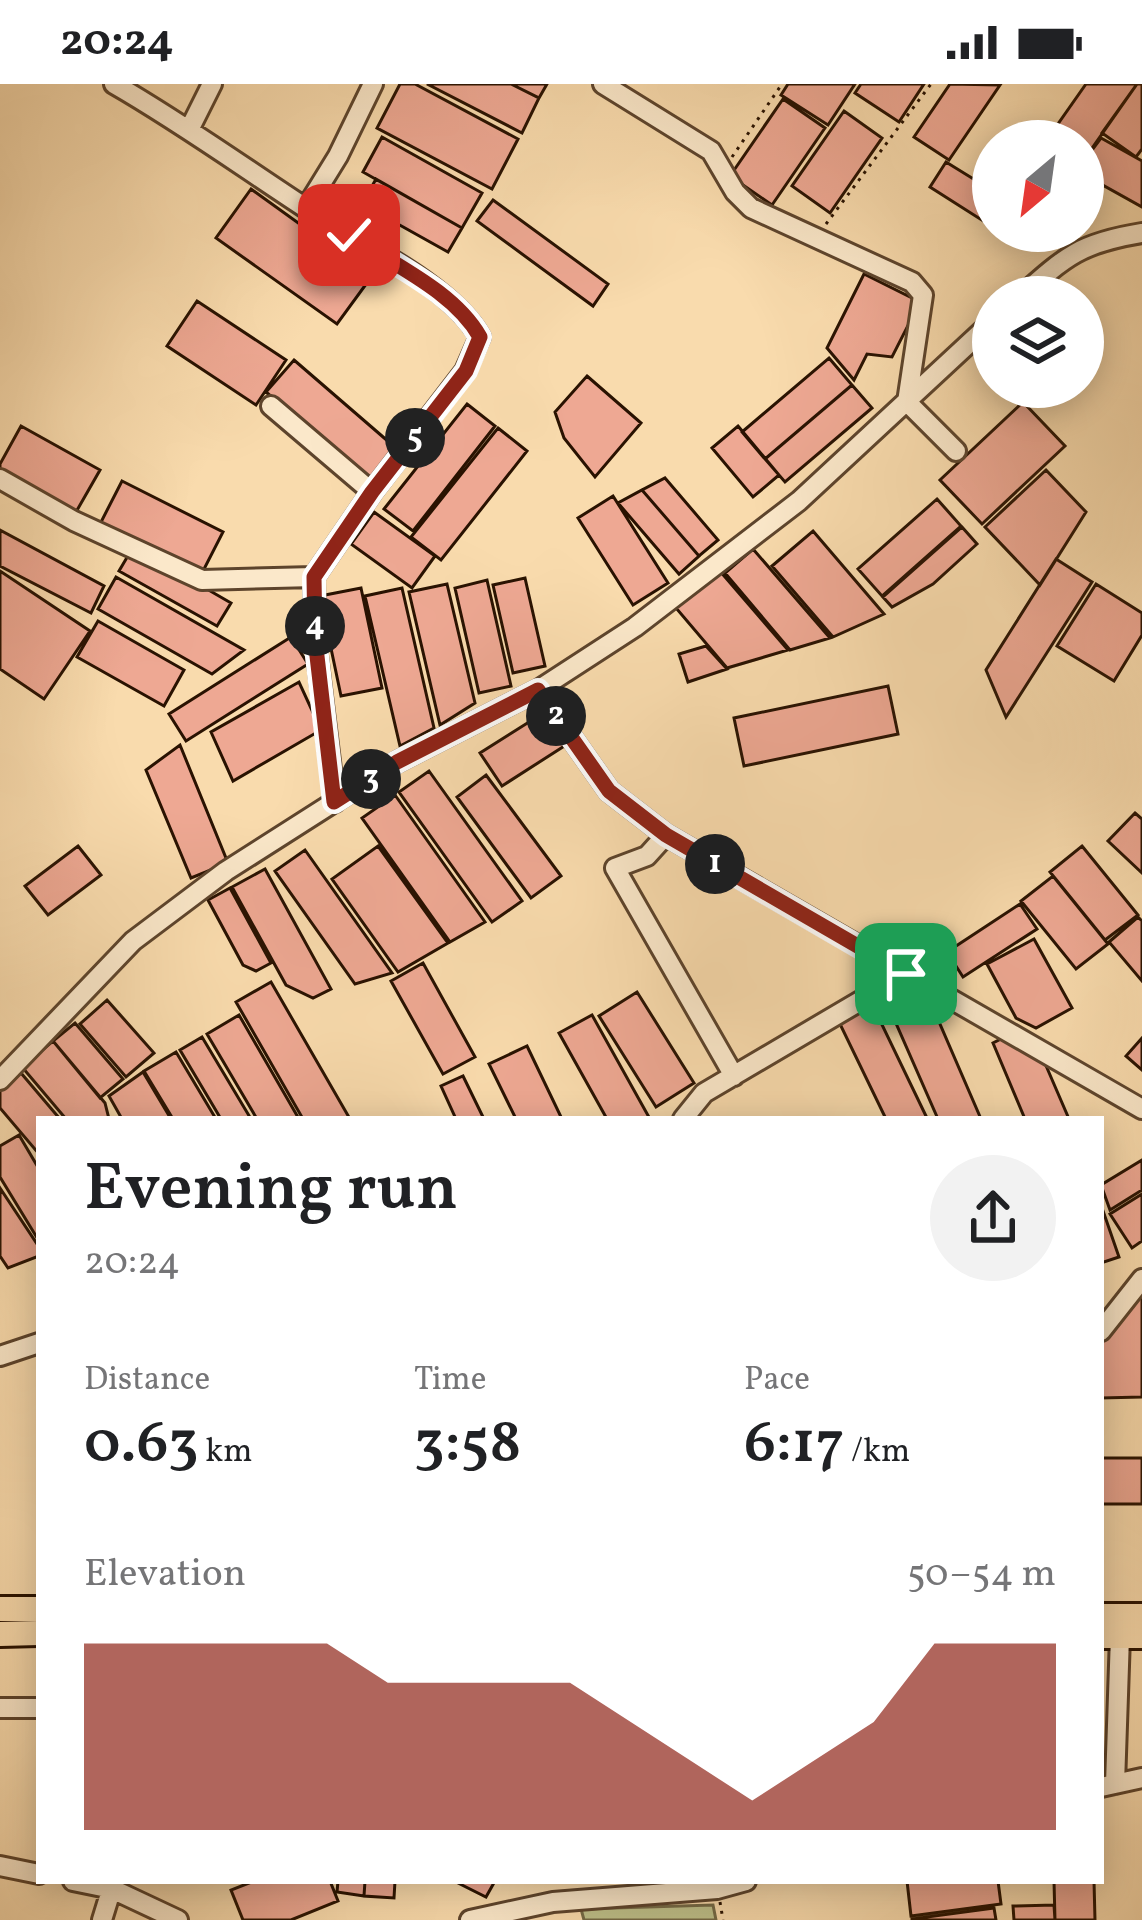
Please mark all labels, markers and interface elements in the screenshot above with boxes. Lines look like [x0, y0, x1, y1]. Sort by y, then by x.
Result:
text: 20:24 [60, 11, 174, 74]
north arrow [972, 120, 1104, 252]
map controls [972, 120, 1104, 408]
pin [298, 184, 400, 286]
icon: check [316, 202, 382, 268]
button: layers [972, 276, 1104, 408]
pin: 5 [385, 408, 445, 468]
text: 5 [407, 415, 423, 461]
pin: 4 [285, 596, 345, 656]
text: 4 [305, 603, 325, 649]
pin: 2 [526, 686, 586, 746]
text: 2 [547, 693, 565, 739]
pin: 3 [341, 749, 401, 809]
text: 3 [363, 756, 379, 802]
pin: 1 [685, 834, 745, 894]
text: 1 [708, 841, 722, 887]
pin [855, 923, 957, 1025]
icon: arrive [873, 941, 939, 1007]
text: Evening run [84, 1145, 458, 1237]
button: share [930, 1155, 1056, 1281]
text: 20:24 [84, 1236, 180, 1290]
text: Distance [84, 1358, 210, 1404]
text: Time [414, 1358, 486, 1404]
text: Pace [744, 1358, 810, 1404]
text: 0.63 [84, 1404, 199, 1487]
text: 3:58 [414, 1404, 521, 1487]
text: 6:17 [744, 1404, 844, 1487]
text: km [199, 1430, 252, 1476]
text: /km [844, 1430, 910, 1476]
text: Elevation [84, 1548, 246, 1602]
text: 50–54 m [907, 1548, 1056, 1602]

